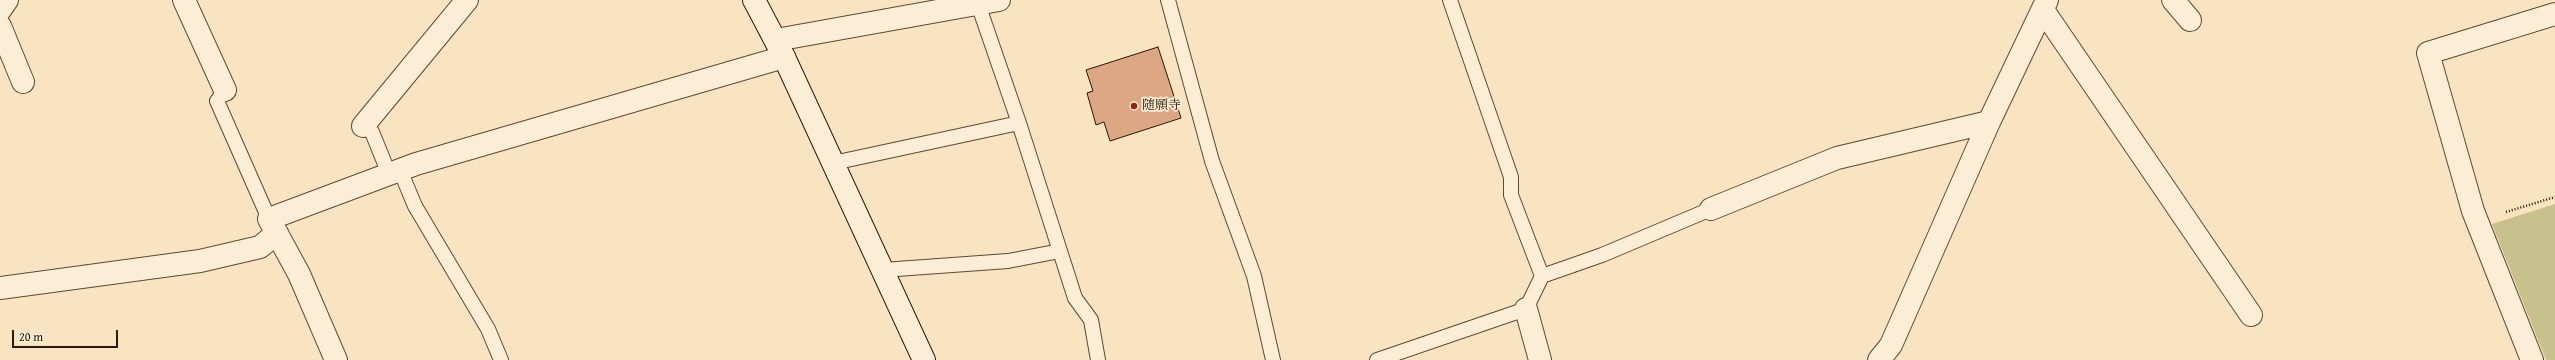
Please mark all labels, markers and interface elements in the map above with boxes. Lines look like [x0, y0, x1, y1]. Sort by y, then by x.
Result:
place label: 随願寺 [1142, 98, 1181, 114]
marker: 随願寺 [1129, 101, 1139, 111]
scale bar [14, 322, 120, 348]
text: 20 m [19, 328, 43, 345]

